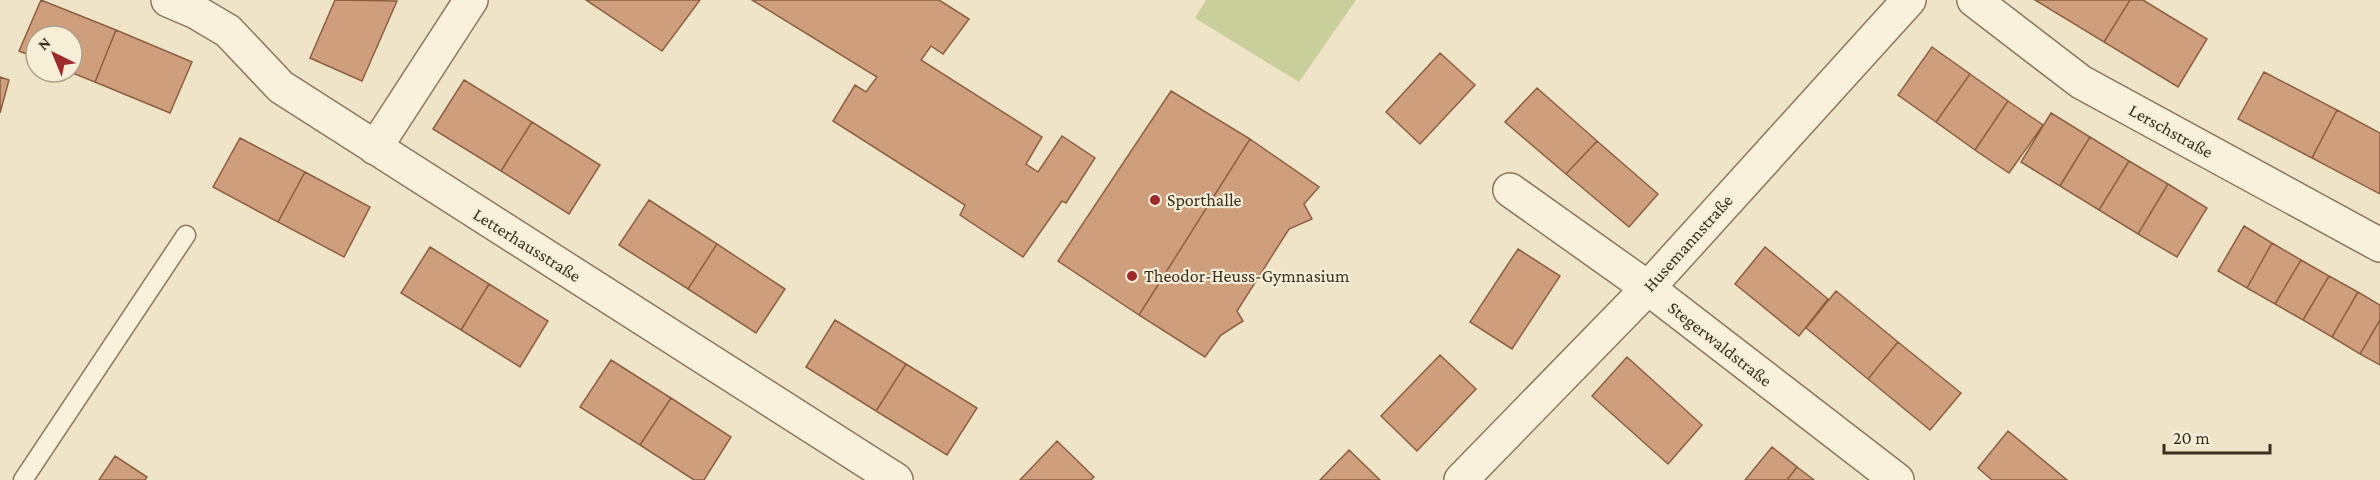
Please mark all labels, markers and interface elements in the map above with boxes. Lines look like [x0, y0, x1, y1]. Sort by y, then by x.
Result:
north arrow [24, 24, 84, 84]
text: N [34, 33, 54, 53]
street label: Lerschstraße [2126, 100, 2216, 162]
place label: Sporthalle [1167, 190, 1242, 210]
street label: Husemannstraße [1639, 190, 1737, 296]
marker: Sporthalle [1148, 193, 1162, 207]
street label: Letterhausstraße [470, 204, 584, 286]
place label: Theodor-Heuss-Gymnasium [1144, 266, 1350, 286]
marker: Theodor-Heuss-Gymnasium [1125, 269, 1139, 283]
street label: Stegerwaldstraße [1664, 297, 1776, 391]
scale bar [2164, 417, 2270, 455]
text: 20 m [2173, 428, 2210, 448]

